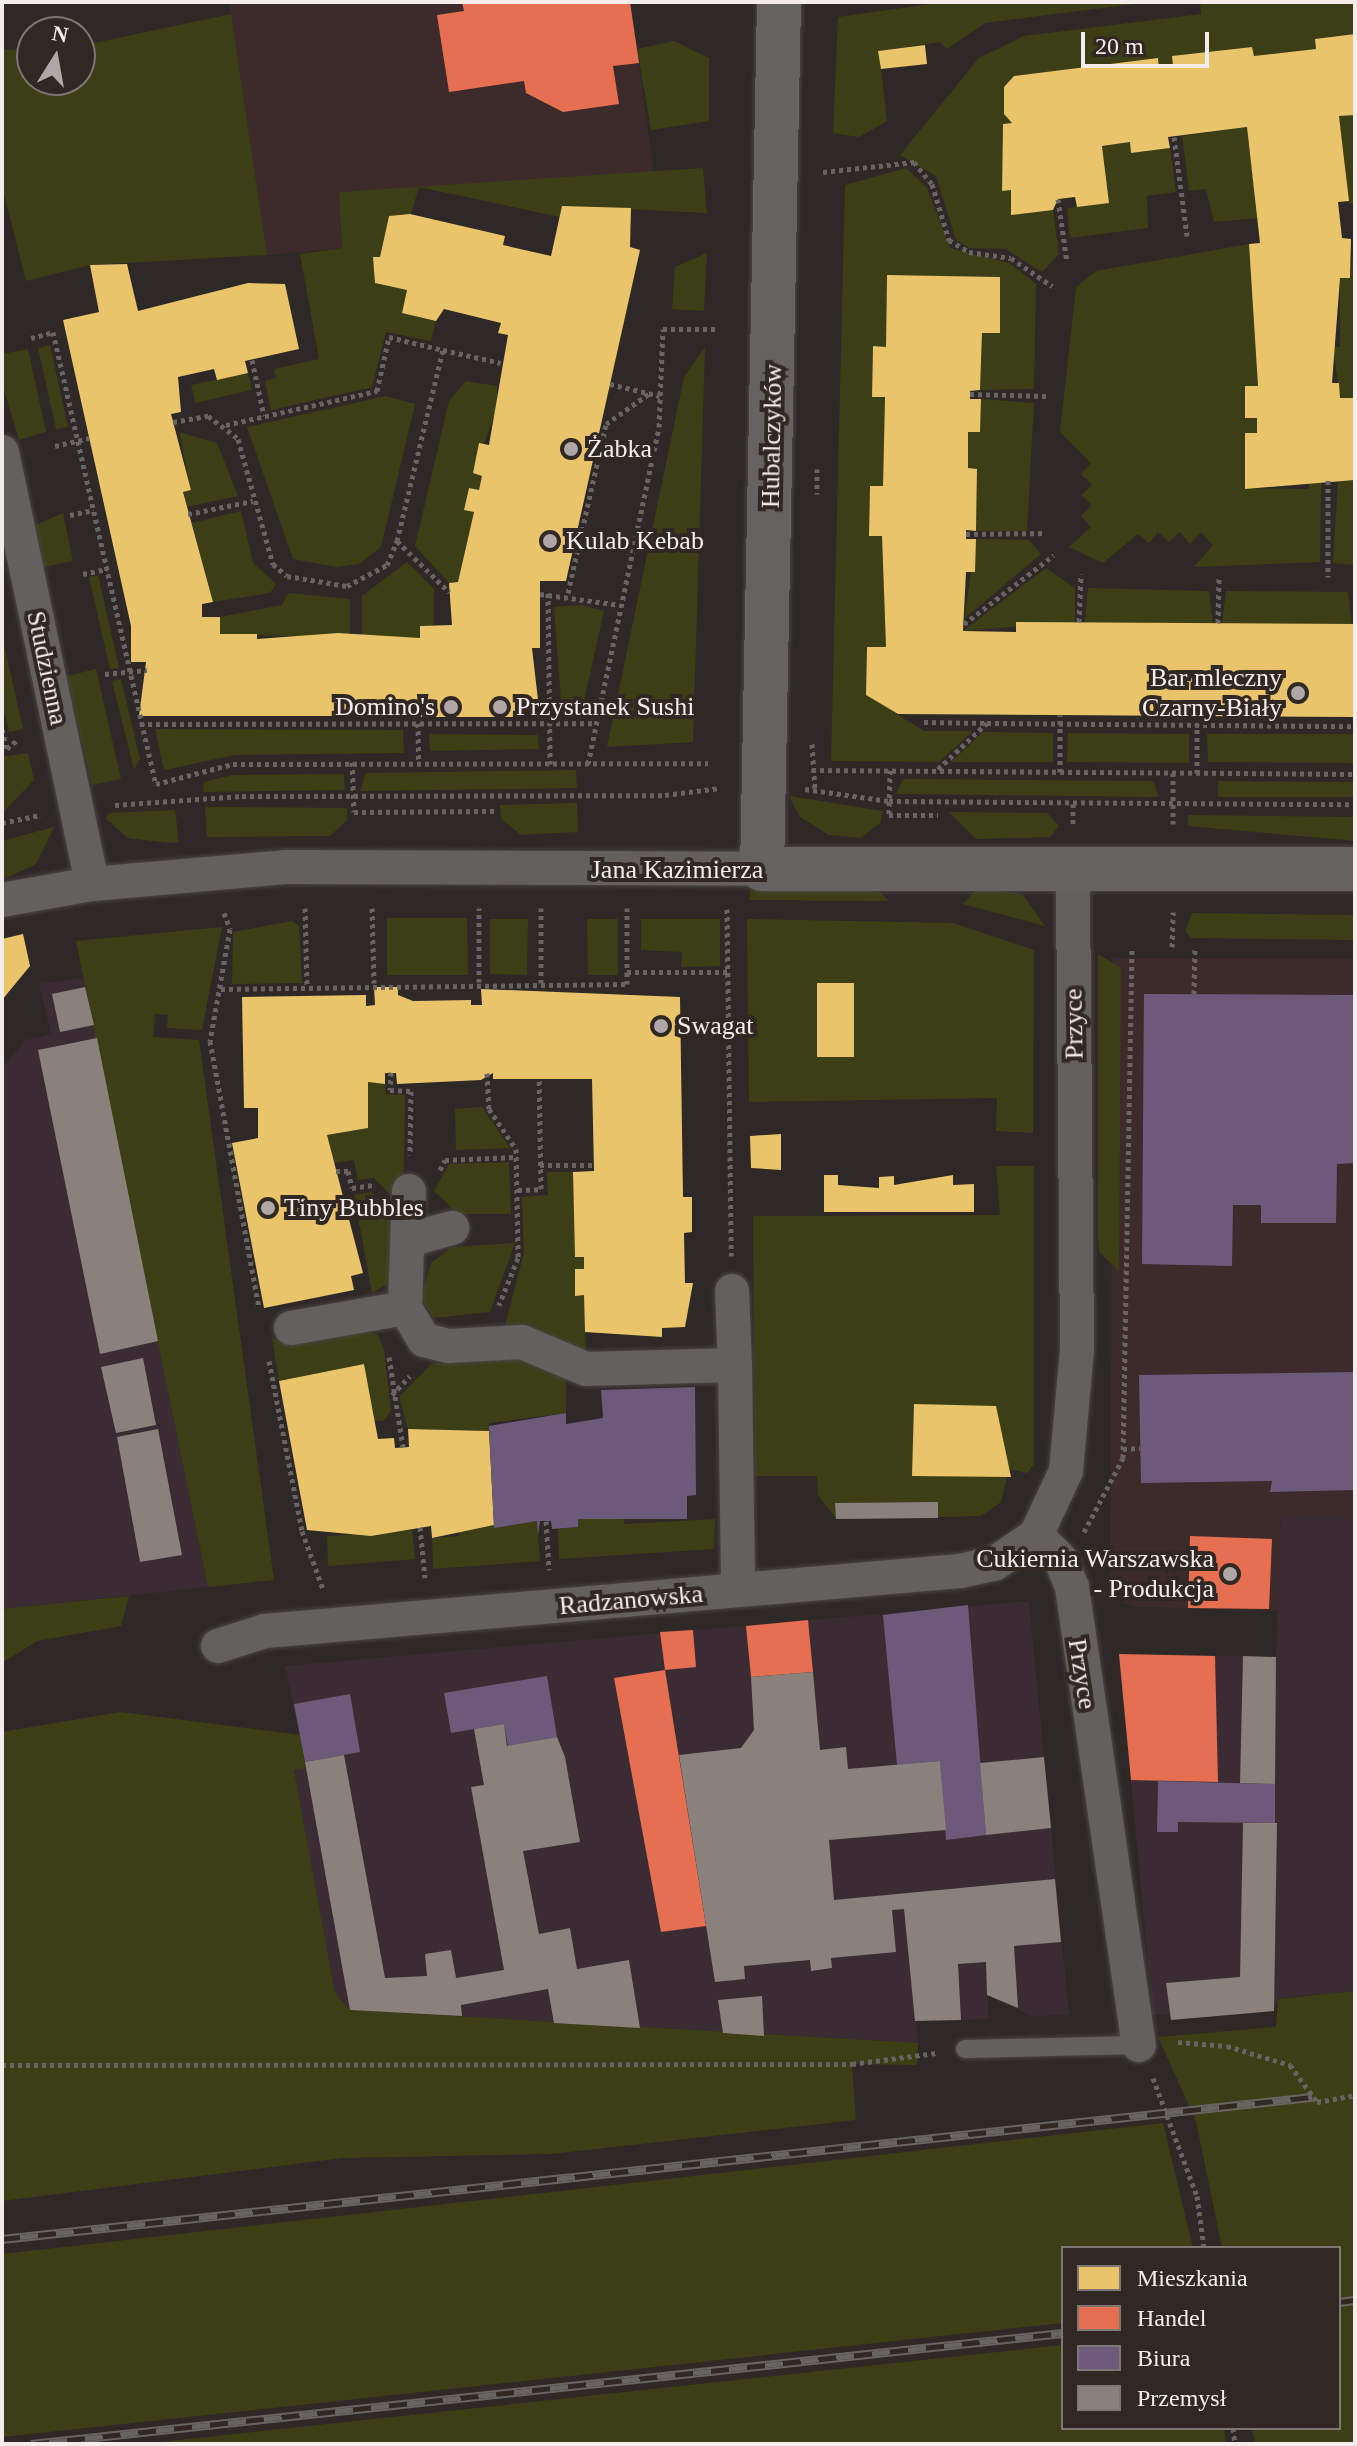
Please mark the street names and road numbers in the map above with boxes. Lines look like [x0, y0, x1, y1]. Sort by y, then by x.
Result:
street label: Hubalczyków [755, 364, 789, 508]
street label: Studzienna [20, 608, 74, 728]
street label: Jana Kazimierza [591, 854, 763, 886]
street label: Przyce [1058, 988, 1090, 1060]
street label: Radzanowska [558, 1578, 704, 1622]
street label: Przyce [1061, 1637, 1103, 1711]

